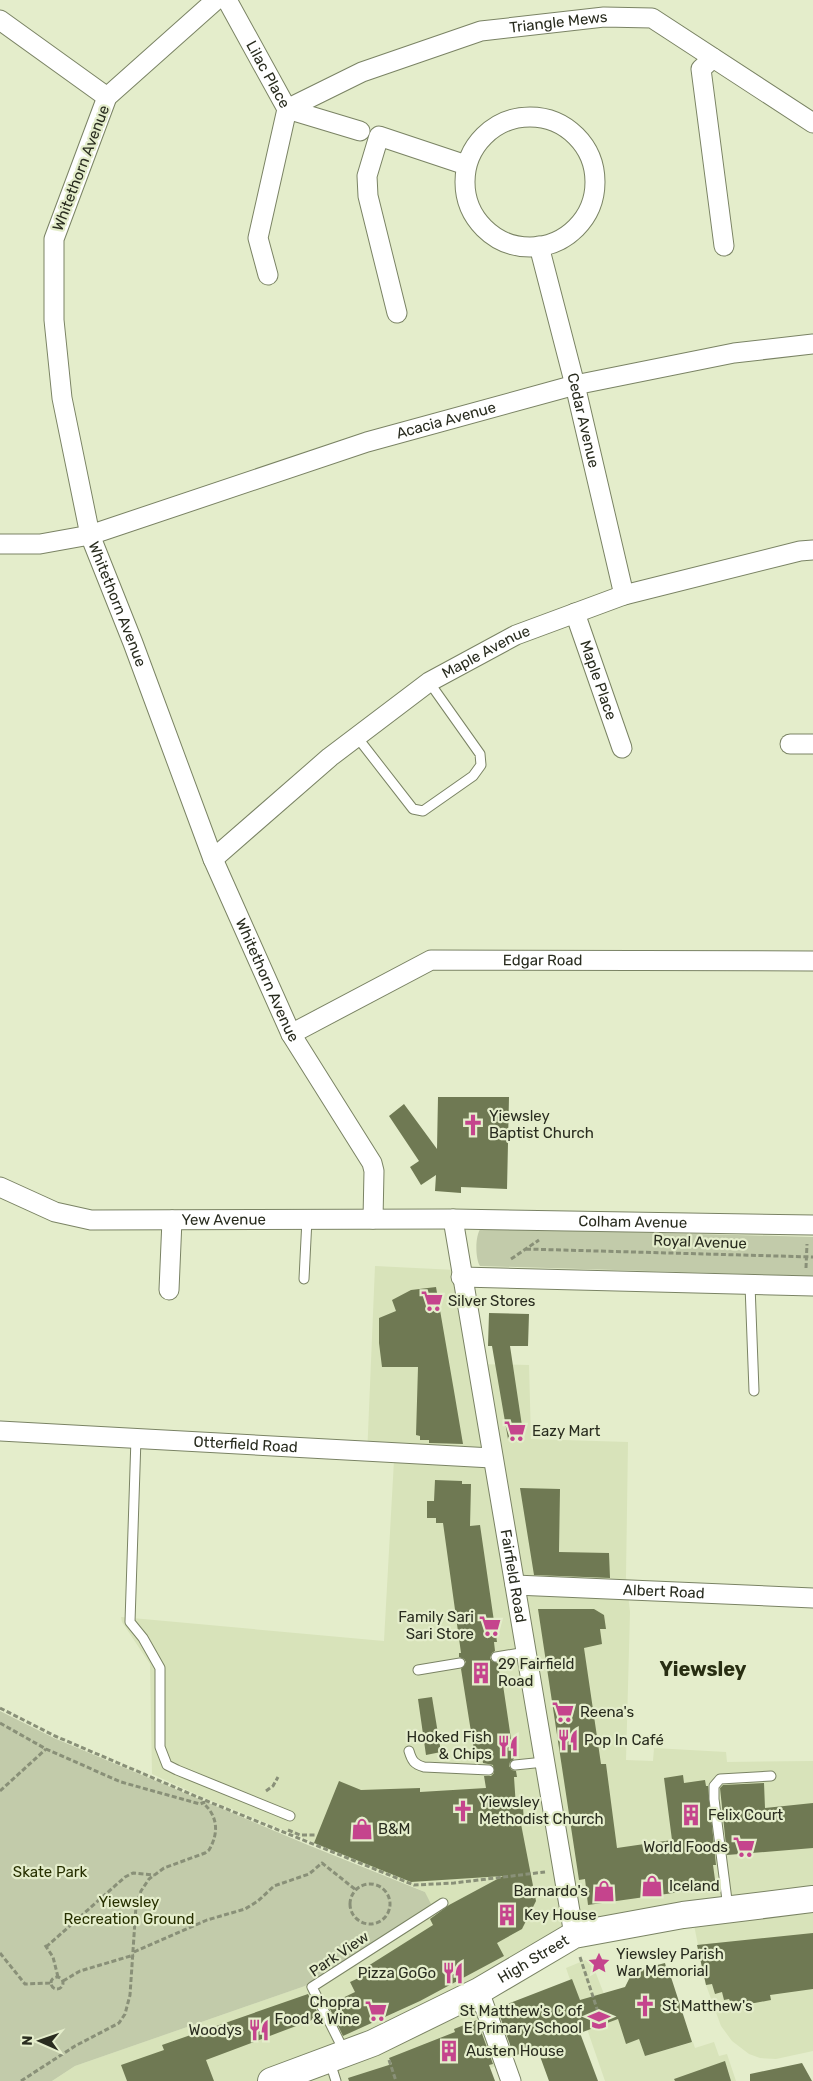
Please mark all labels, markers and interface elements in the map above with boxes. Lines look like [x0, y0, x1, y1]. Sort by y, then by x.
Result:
street label: Triangle Mews [508, 8, 609, 37]
street label: Lilac Place [242, 38, 294, 111]
street label: Whitethorn Avenue [49, 103, 113, 233]
street label: Cedar Avenue [563, 371, 603, 470]
street label: Acacia Avenue [394, 398, 498, 443]
street label: Whitethorn Avenue [84, 539, 150, 669]
street label: Maple Avenue [439, 622, 532, 682]
street label: Maple Place [576, 638, 621, 722]
street label: Whitethorn Avenue [232, 916, 303, 1045]
street label: Edgar Road [503, 951, 583, 969]
place label: Yiewsley Baptist Church [489, 1107, 594, 1142]
church icon: Yiewsley Baptist Church [460, 1112, 486, 1138]
street label: Yew Avenue [182, 1211, 266, 1229]
street label: Colham Avenue [578, 1212, 687, 1232]
street label: Royal Avenue [653, 1231, 747, 1253]
supermarket icon: Silver Stores [419, 1288, 445, 1314]
place label: Silver Stores [448, 1292, 536, 1310]
supermarket icon: Eazy Mart [502, 1418, 528, 1444]
place label: Eazy Mart [532, 1422, 600, 1440]
street label: Otterfield Road [193, 1433, 298, 1456]
street label: Fairfield Road [497, 1528, 530, 1624]
street label: Albert Road [623, 1581, 705, 1602]
place label: Family Sari Sari Store [398, 1608, 474, 1643]
supermarket icon: Family Sari Sari Store [477, 1613, 503, 1639]
place label: 29 Fairfield Road [498, 1655, 575, 1690]
district label: Yiewsley [659, 1657, 747, 1681]
building icon: 29 Fairfield Road [468, 1660, 494, 1686]
supermarket icon: Reena's [550, 1699, 576, 1725]
place label: Reena's [580, 1703, 634, 1721]
restaurant icon: Pop In Café [555, 1727, 581, 1753]
place label: Hooked Fish & Chips [407, 1728, 492, 1763]
place label: Pop In Café [584, 1731, 664, 1749]
restaurant icon: Hooked Fish & Chips [495, 1733, 521, 1759]
place label: Yiewsley Methodist Church [479, 1793, 604, 1828]
church icon: Yiewsley Methodist Church [450, 1798, 476, 1824]
building icon: Felix Court [678, 1802, 704, 1828]
place label: Felix Court [708, 1806, 783, 1824]
shop icon: B&M [349, 1816, 375, 1842]
place label: B&M [378, 1820, 410, 1838]
supermarket icon: World Foods [731, 1834, 757, 1860]
place label: World Foods [643, 1838, 728, 1856]
park label: Skate Park [13, 1863, 87, 1881]
shop icon: Iceland [639, 1873, 665, 1899]
place label: Iceland [669, 1877, 720, 1895]
shop icon: Barnardo's [591, 1878, 617, 1904]
place label: Barnardo's [513, 1882, 588, 1900]
park label: Yiewsley Recreation Ground [64, 1893, 194, 1928]
building icon: Key House [494, 1902, 520, 1928]
place label: Key House [524, 1906, 597, 1924]
street label: Park View [306, 1928, 372, 1980]
street label: High Street [494, 1931, 572, 1987]
place label: Yiewsley Parish War Memorial [616, 1945, 724, 1980]
place icon: Yiewsley Parish War Memorial [586, 1950, 612, 1976]
restaurant icon: Pizza GoGo [440, 1960, 466, 1986]
place label: Pizza GoGo [358, 1964, 436, 1982]
place label: Chopra Food & Wine [275, 1993, 360, 2028]
church icon: St Matthew's [632, 1993, 658, 2019]
place label: St Matthew's [662, 1997, 753, 2015]
supermarket icon: Chopra Food & Wine [363, 1998, 389, 2024]
place label: St Matthew's C of E Primary School [460, 2002, 582, 2037]
school or university icon: St Matthew's C of E Primary School [586, 2007, 612, 2033]
north arrow [15, 2016, 65, 2066]
restaurant icon: Woodys [246, 2017, 272, 2043]
place label: Woodys [188, 2021, 242, 2039]
text: N [19, 2035, 36, 2046]
building icon: Austen House [436, 2038, 462, 2064]
place label: Austen House [466, 2042, 564, 2060]

